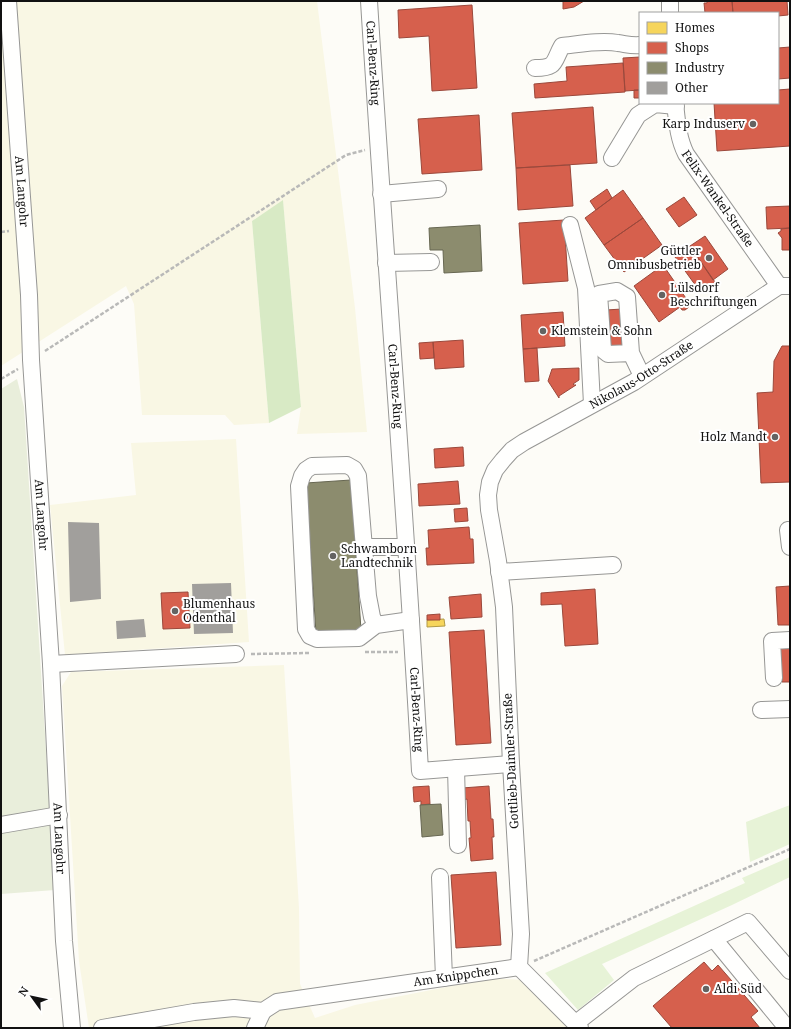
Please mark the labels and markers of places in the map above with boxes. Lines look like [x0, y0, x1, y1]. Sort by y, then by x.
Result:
place label: Karp Induserv [662, 115, 745, 132]
marker: Karp Induserv [748, 119, 758, 129]
place label: Güttler Omnibusbetrieb [607, 242, 701, 273]
marker: Güttler Omnibusbetrieb [704, 253, 714, 263]
place label: Lülsdorf Beschriftungen [670, 279, 758, 310]
marker: Lülsdorf Beschriftungen [657, 290, 667, 300]
place label: Klemstein & Sohn [551, 322, 653, 339]
marker: Klemstein & Sohn [538, 326, 548, 336]
place label: Holz Mandt [700, 428, 767, 445]
marker: Holz Mandt [770, 432, 780, 442]
place label: Schwamborn Landtechnik [341, 540, 417, 571]
marker: Schwamborn Landtechnik [328, 551, 338, 561]
place label: Blumenhaus Odenthal [183, 595, 255, 626]
marker: Blumenhaus Odenthal [170, 606, 180, 616]
place label: Aldi Süd [714, 980, 763, 997]
marker: Aldi Süd [701, 984, 711, 994]

